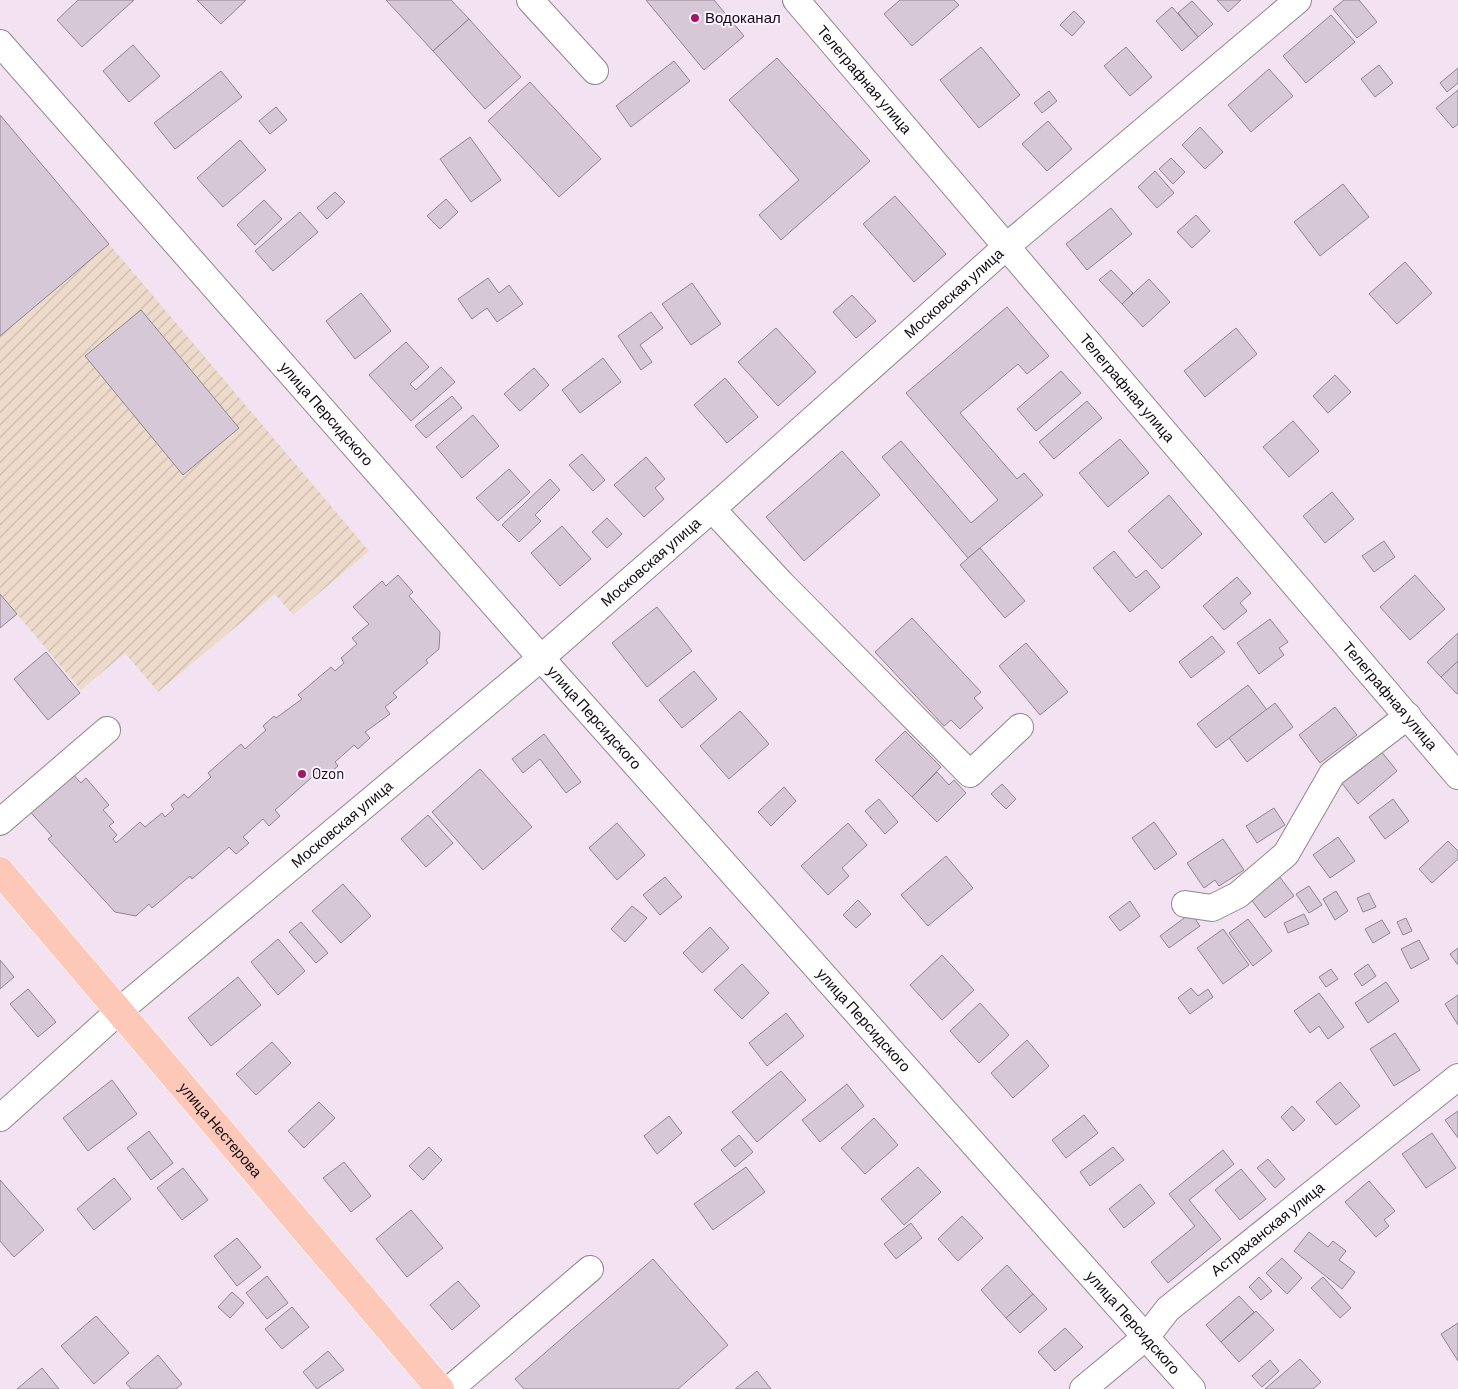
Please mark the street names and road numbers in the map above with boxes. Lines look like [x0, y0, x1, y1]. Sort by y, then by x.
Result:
street label: Телеграфная улица [814, 21, 917, 138]
street label: Московская улица [900, 243, 1007, 341]
street label: Телеграфная улица [1076, 329, 1179, 446]
street label: улица Персидского [277, 358, 378, 469]
street label: Московская улица [597, 513, 704, 610]
street label: Телеграфная улица [1339, 638, 1442, 754]
street label: улица Персидского [544, 662, 646, 772]
street label: Московская улица [287, 776, 396, 871]
street label: улица Персидского [813, 964, 915, 1075]
street label: улица Нестерова [176, 1078, 267, 1181]
street label: Астраханская улица [1207, 1177, 1328, 1279]
street label: улица Персидского [1083, 1266, 1184, 1377]

